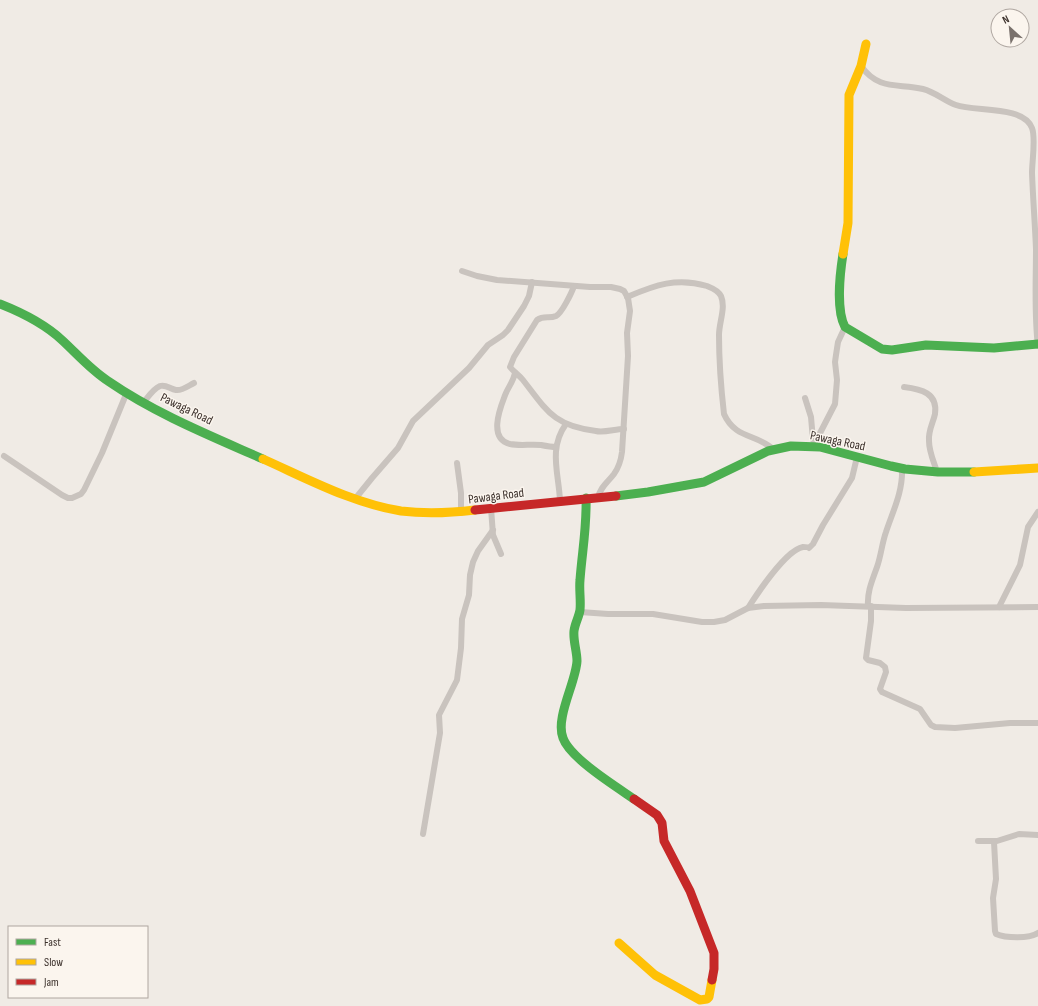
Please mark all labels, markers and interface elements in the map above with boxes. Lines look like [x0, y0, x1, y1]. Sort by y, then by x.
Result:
north arrow [990, 8, 1030, 48]
text: N [1000, 12, 1011, 27]
street label: Pawaga Road [158, 389, 215, 428]
street label: Pawaga Road [809, 427, 867, 455]
street label: Pawaga Road [467, 485, 525, 507]
legend [8, 926, 148, 998]
text: Fast [44, 935, 61, 950]
text: Slow [44, 955, 63, 970]
text: Jam [43, 975, 59, 990]

